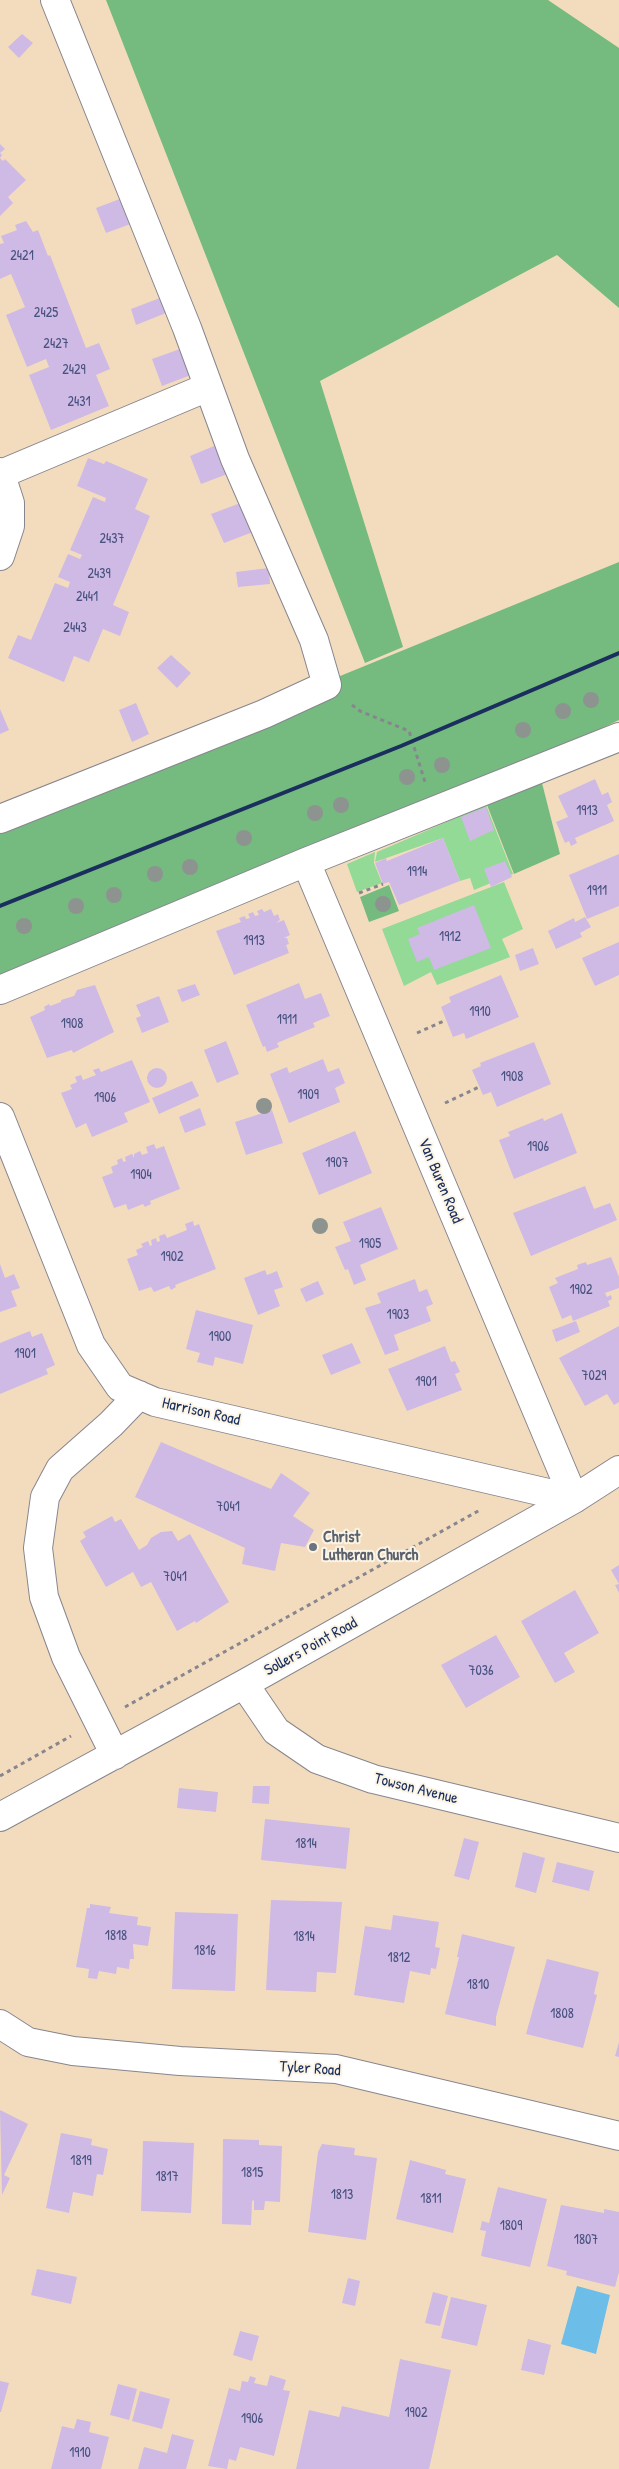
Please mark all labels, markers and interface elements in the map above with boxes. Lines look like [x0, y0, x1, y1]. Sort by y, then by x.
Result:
house number: 2421 [10, 248, 34, 264]
house number: 2425 [34, 305, 58, 321]
house number: 2427 [43, 336, 69, 352]
house number: 2429 [62, 362, 86, 378]
house number: 2431 [67, 394, 91, 410]
house number: 2437 [99, 531, 125, 547]
house number: 2439 [87, 566, 111, 582]
house number: 2441 [76, 589, 98, 605]
house number: 2443 [63, 620, 87, 636]
house number: 1913 [576, 803, 598, 819]
house number: 1914 [407, 864, 427, 880]
house number: 1911 [587, 883, 607, 899]
house number: 1912 [439, 929, 461, 945]
house number: 1913 [243, 933, 265, 949]
house number: 1910 [469, 1004, 491, 1020]
house number: 1911 [277, 1012, 297, 1028]
house number: 1908 [61, 1016, 83, 1032]
house number: 1908 [501, 1069, 523, 1085]
house number: 1909 [297, 1087, 319, 1103]
house number: 1906 [94, 1090, 116, 1106]
street label: Van Buren Road [414, 1136, 466, 1226]
house number: 1906 [527, 1139, 549, 1155]
house number: 1907 [325, 1155, 349, 1171]
house number: 1904 [130, 1167, 152, 1183]
house number: 1905 [359, 1236, 381, 1252]
house number: 1902 [160, 1249, 184, 1265]
house number: 1902 [569, 1282, 593, 1298]
house number: 1903 [387, 1307, 409, 1323]
house number: 1900 [209, 1329, 231, 1345]
house number: 1901 [14, 1346, 36, 1362]
house number: 7029 [582, 1368, 606, 1384]
house number: 1901 [415, 1374, 437, 1390]
street label: Harrison Road [160, 1394, 242, 1430]
house number: 7041 [216, 1499, 240, 1515]
place label: Christ Lutheran Church [323, 1528, 418, 1566]
marker: Christ Lutheran Church [307, 1541, 319, 1553]
house number: 7041 [163, 1569, 187, 1585]
street label: Sollers Point Road [261, 1614, 361, 1680]
house number: 7036 [468, 1663, 494, 1679]
street label: Towson Avenue [372, 1769, 460, 1809]
house number: 1814 [295, 1836, 317, 1852]
house number: 1818 [105, 1928, 127, 1944]
house number: 1814 [293, 1929, 315, 1945]
house number: 1816 [194, 1943, 216, 1959]
house number: 1812 [388, 1950, 410, 1966]
house number: 1810 [467, 1977, 489, 1993]
house number: 1808 [550, 2006, 574, 2022]
street label: Tyler Road [279, 2057, 341, 2081]
house number: 1819 [70, 2153, 92, 2169]
house number: 1815 [241, 2165, 263, 2181]
house number: 1817 [155, 2169, 179, 2185]
house number: 1813 [331, 2187, 353, 2203]
house number: 1811 [420, 2191, 442, 2207]
house number: 1809 [500, 2218, 522, 2234]
house number: 1807 [574, 2232, 598, 2248]
house number: 1902 [404, 2405, 428, 2421]
house number: 1906 [241, 2411, 263, 2427]
house number: 1910 [69, 2445, 91, 2461]

